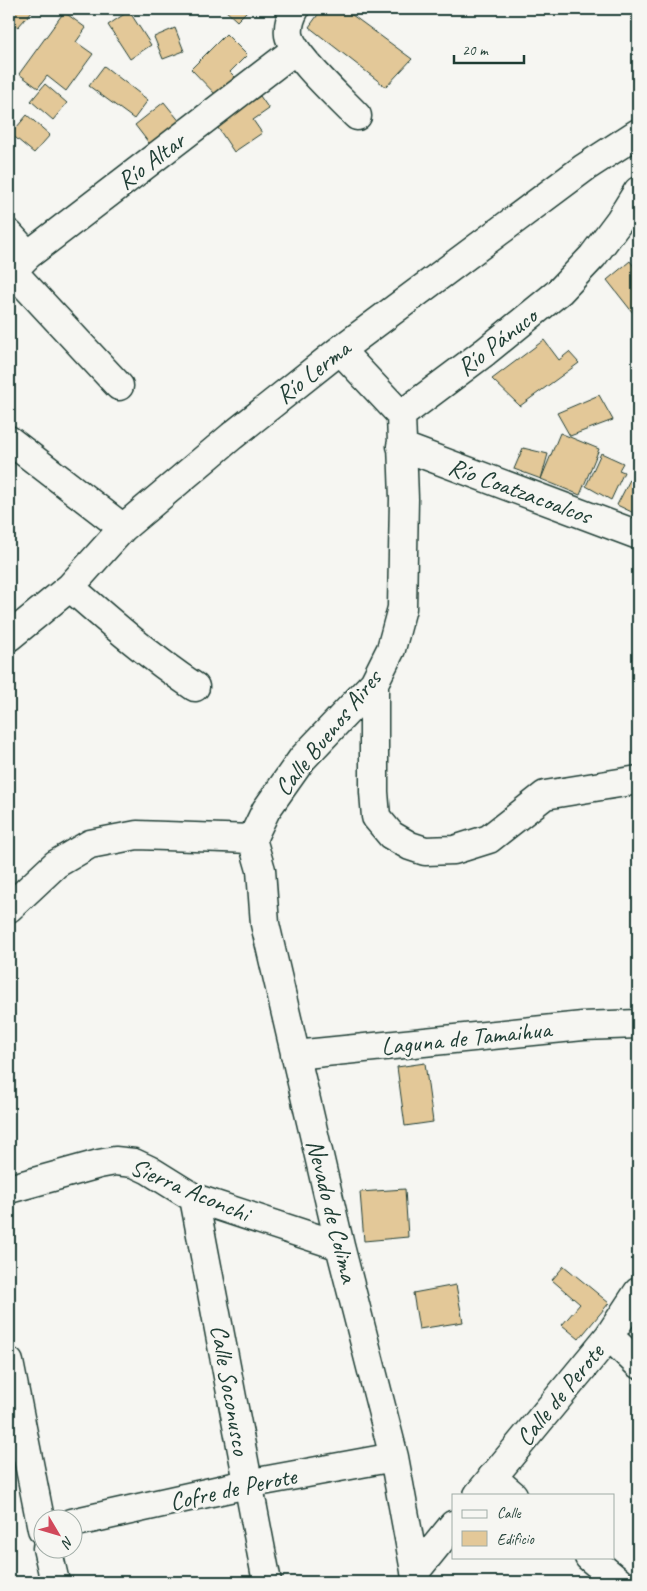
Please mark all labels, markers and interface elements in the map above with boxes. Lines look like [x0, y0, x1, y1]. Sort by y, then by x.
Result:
scale bar [454, 32, 524, 64]
text: 20 m [462, 41, 489, 60]
street label: Río Altar [111, 124, 193, 197]
street label: Río Pánuco [450, 299, 546, 383]
street label: Río Lerma [269, 331, 359, 411]
street label: Río Coatzacoalcos [444, 450, 598, 532]
street label: Calle Buenos Aires [267, 662, 390, 803]
street label: Laguna de Tamaihua [380, 1013, 555, 1063]
street label: Nevado de Colima [299, 1136, 366, 1288]
street label: Sierra Aconchi [126, 1151, 258, 1231]
street label: Calle Soconusco [203, 1322, 257, 1459]
street label: Calle de Perote [509, 1336, 612, 1453]
street label: Cofre de Perote [167, 1460, 301, 1518]
legend [452, 1494, 614, 1558]
text: Calle [497, 1504, 522, 1523]
north arrow [32, 1508, 82, 1558]
text: Edificio [497, 1530, 535, 1549]
text: N [57, 1533, 77, 1552]

